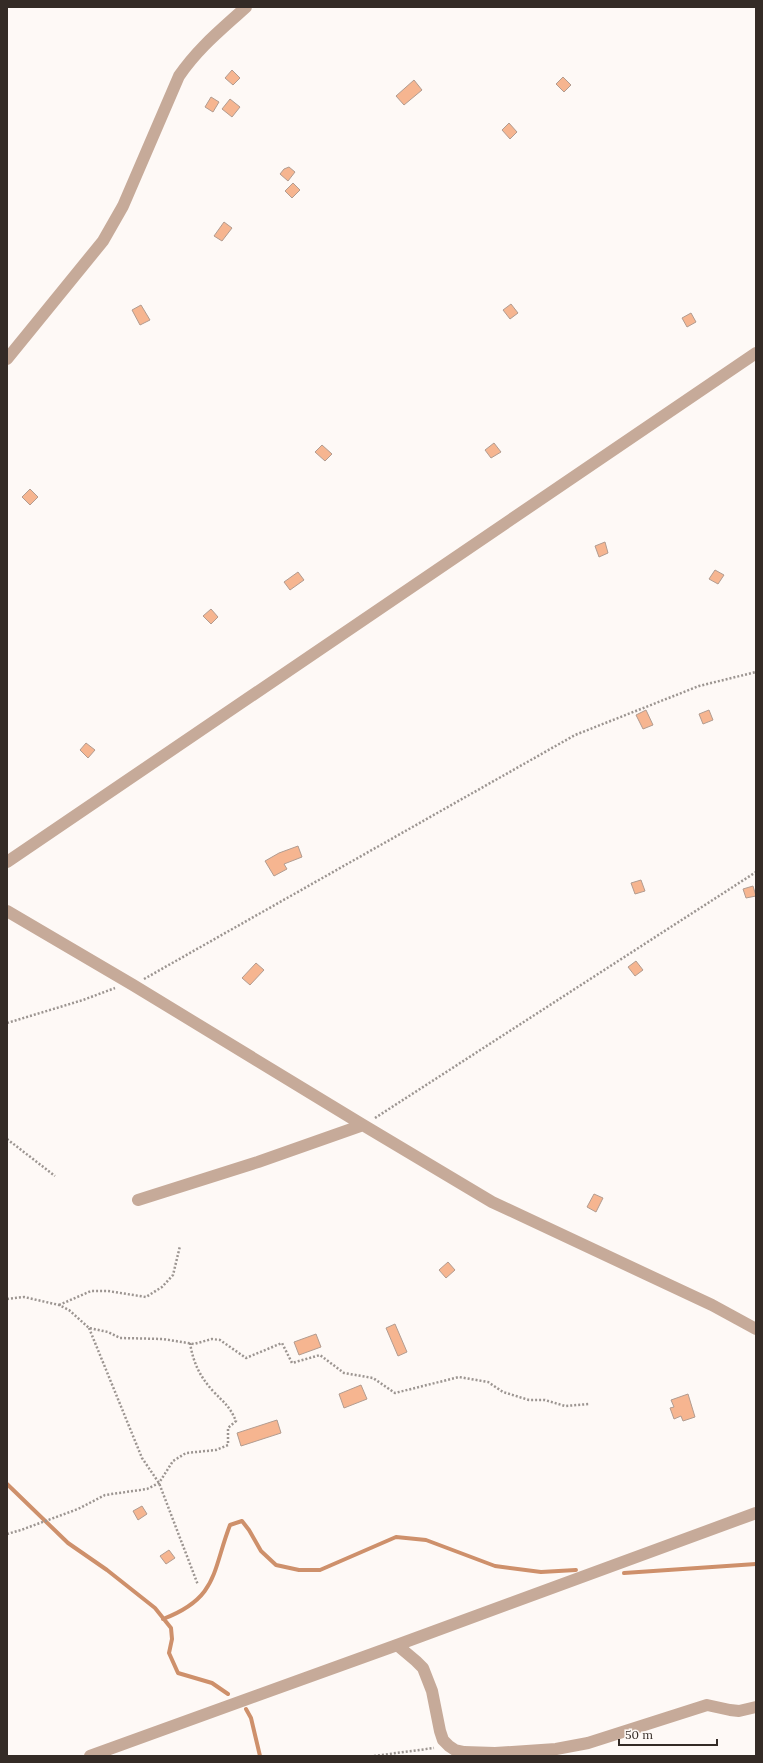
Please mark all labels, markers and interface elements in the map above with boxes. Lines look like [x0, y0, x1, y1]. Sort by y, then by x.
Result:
scale bar [619, 1721, 717, 1747]
text: 50 m [625, 1727, 653, 1742]

